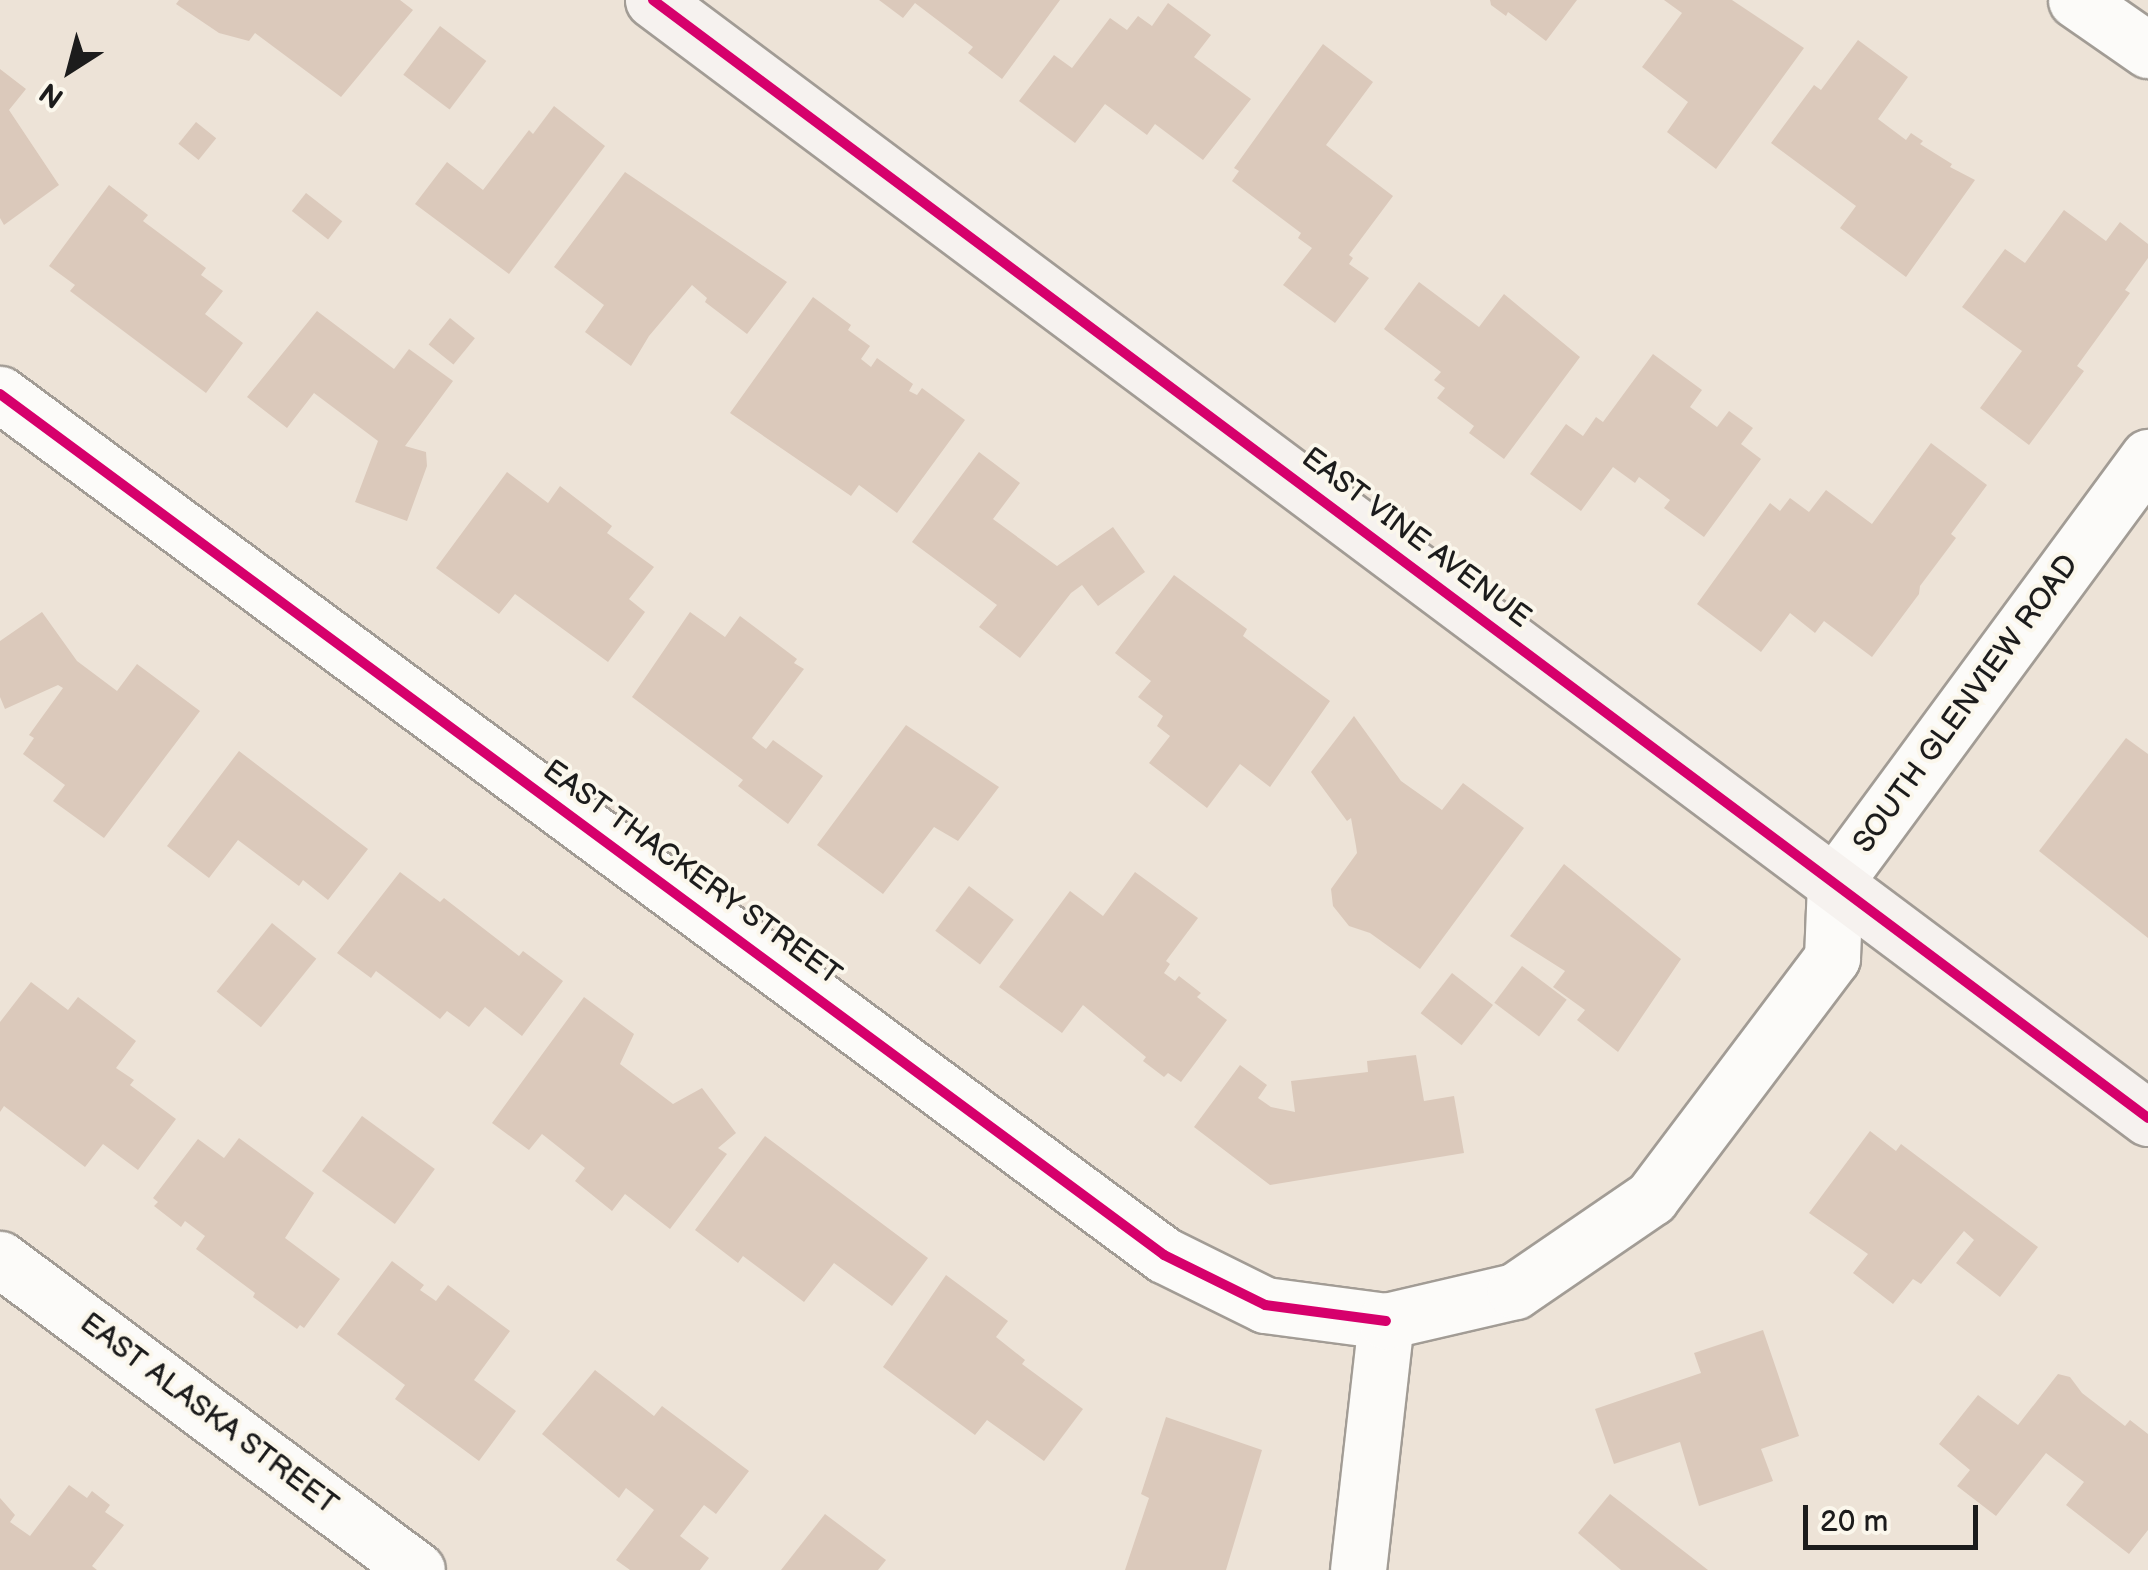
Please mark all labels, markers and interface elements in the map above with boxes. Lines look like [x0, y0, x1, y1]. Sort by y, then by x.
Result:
north arrow [20, 20, 120, 120]
text: N [34, 75, 70, 114]
street label: EAST VINE AVENUE [1294, 440, 1538, 636]
street label: SOUTH GLENVIEW ROAD [1846, 548, 2086, 860]
street label: EAST THACKERY STREET [535, 752, 849, 994]
street label: EAST ALASKA STREET [73, 1305, 345, 1523]
scale bar [1808, 1485, 1983, 1547]
text: 20 m [1820, 1504, 1888, 1540]

